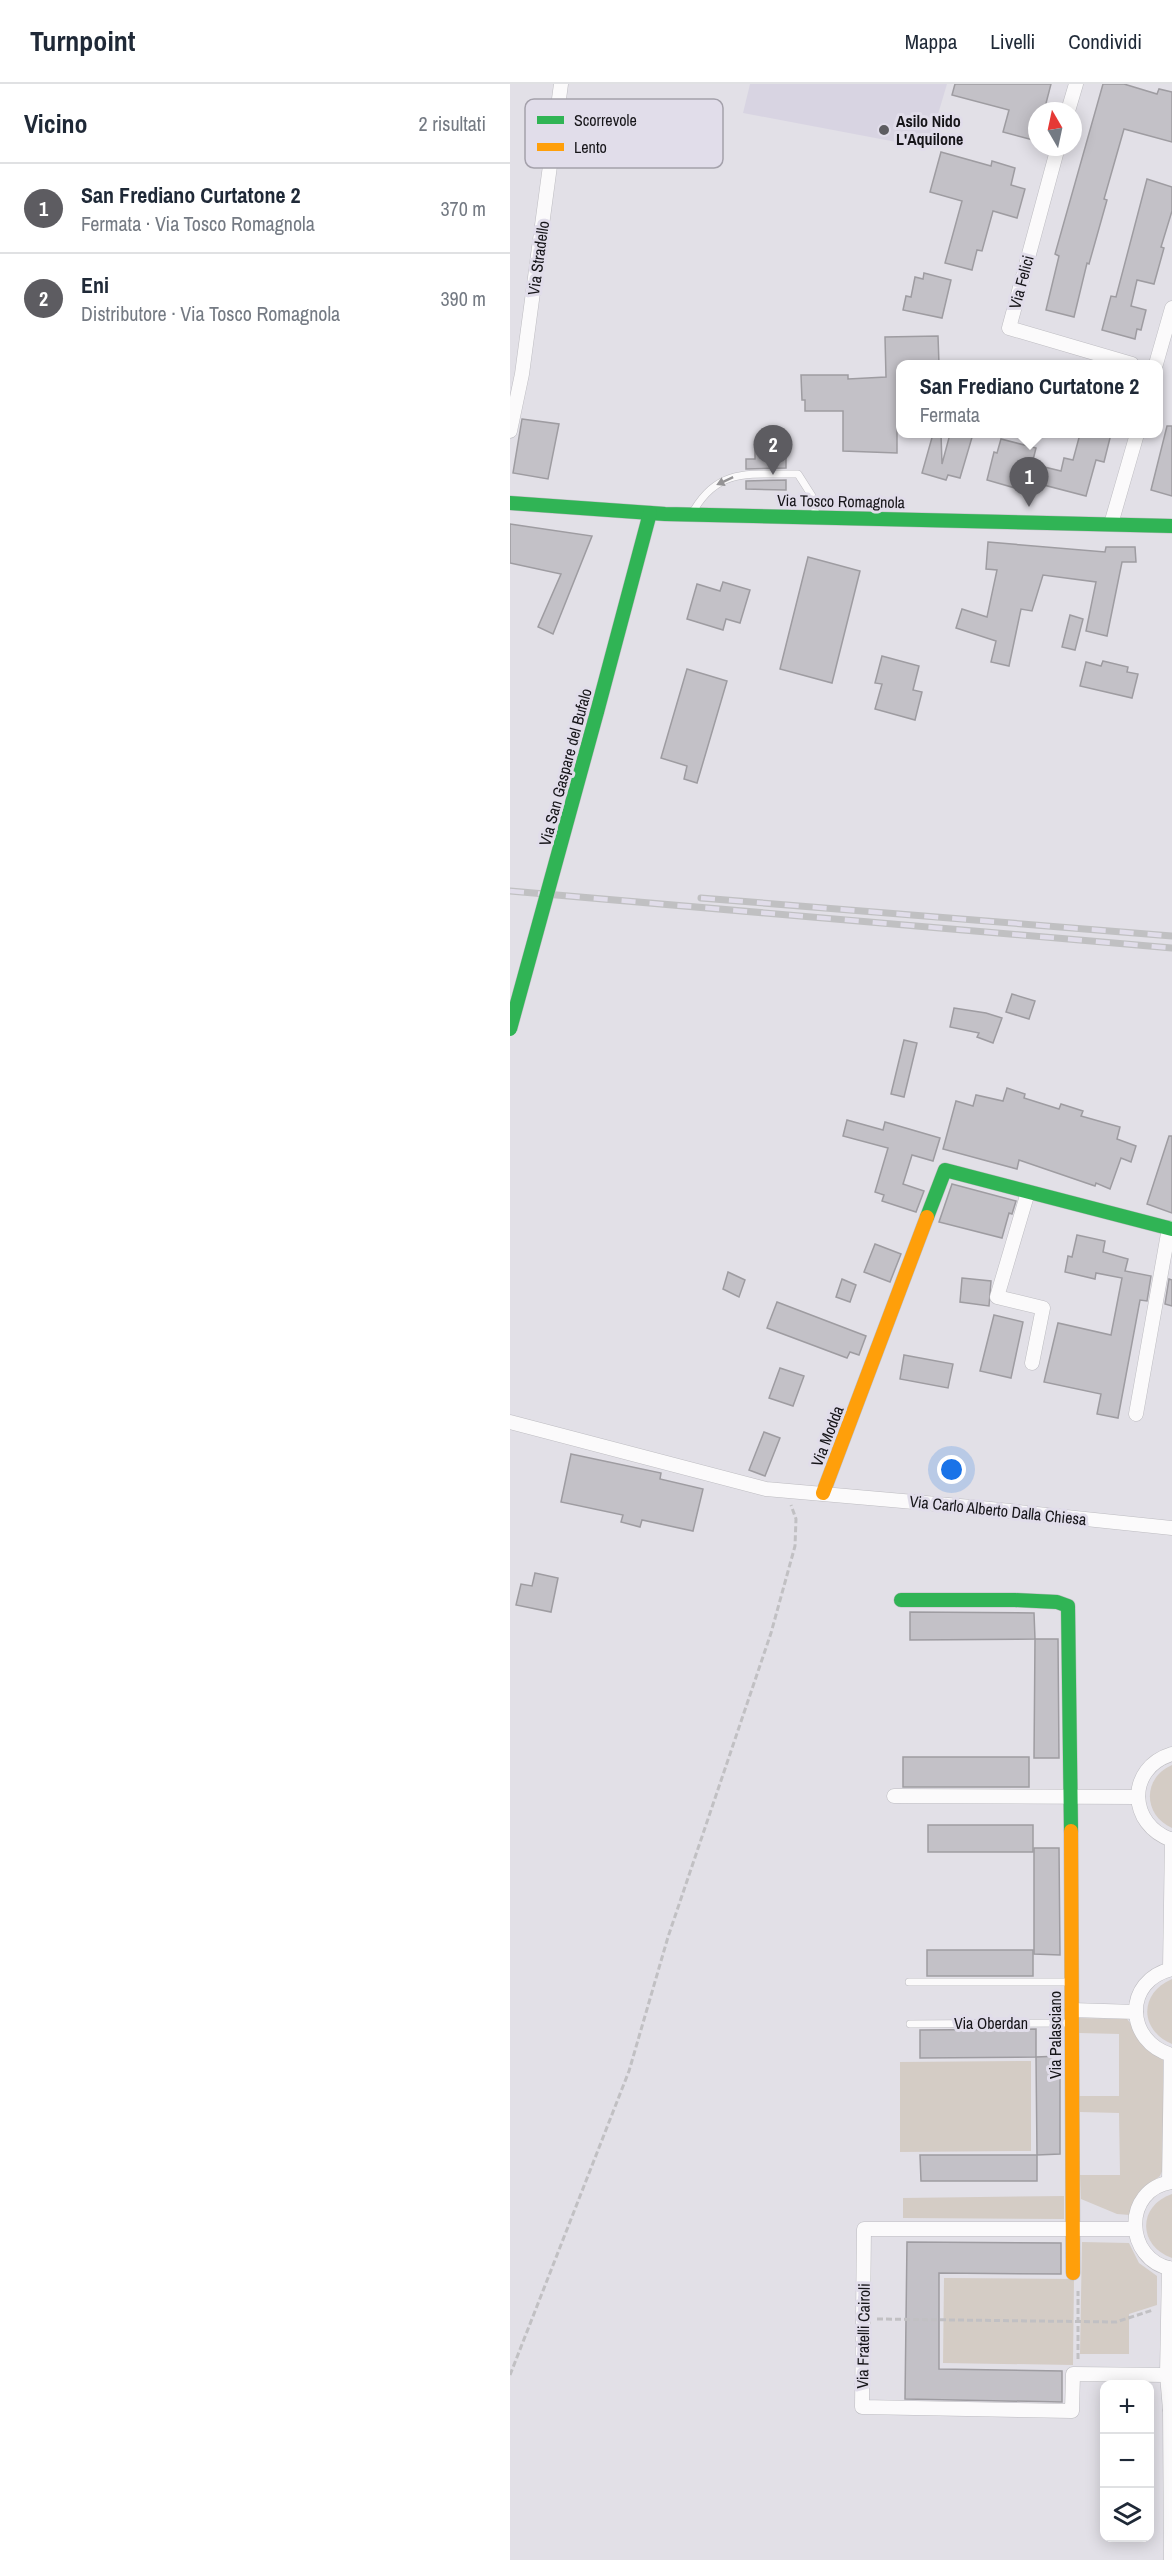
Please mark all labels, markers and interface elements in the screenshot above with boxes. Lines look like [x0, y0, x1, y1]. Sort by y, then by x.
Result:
text: Turnpoint [30, 22, 135, 60]
text: Mappa [905, 27, 957, 56]
text: Livelli [990, 27, 1035, 56]
text: Condividi [1068, 27, 1142, 56]
legend [525, 99, 723, 168]
north arrow [1028, 102, 1082, 156]
text: Vicino [24, 106, 88, 141]
text: Scorrevole [574, 109, 637, 131]
text: 2 risultati [419, 110, 486, 137]
place label: Asilo Nido L'Aquilone [896, 110, 963, 150]
marker: Asilo Nido L'Aquilone [877, 123, 891, 137]
text: Lento [574, 136, 607, 158]
text: San Frediano Curtatone 2 [81, 180, 301, 210]
text: 1 [39, 195, 48, 222]
text: 370 m [440, 195, 486, 222]
text: Fermata · Via Tosco Romagnola [81, 210, 315, 237]
street label: Via Stradello [522, 219, 554, 297]
street label: Via Felici [1003, 253, 1039, 311]
text: Eni [81, 270, 109, 300]
text: 2 [39, 285, 48, 312]
text: 390 m [440, 285, 486, 312]
text: Distributore · Via Tosco Romagnola [81, 300, 340, 327]
popup [896, 360, 1163, 438]
text: San Frediano Curtatone 2 [920, 371, 1139, 401]
text: Fermata [920, 401, 980, 428]
pin: 2 [754, 426, 792, 475]
pin: 1 [1010, 458, 1048, 507]
one-way arrow [717, 476, 734, 485]
street label: Via Tosco Romagnola [777, 489, 906, 513]
street label: Via San Gaspare del Bufalo [533, 686, 597, 848]
street label: Via Modda [805, 1402, 849, 1469]
your location [937, 1455, 966, 1484]
street label: Via Carlo Alberto Dalla Chiesa [908, 1490, 1088, 1530]
street label: Via Palasciano [1044, 1991, 1066, 2079]
street label: Via Oberdan [954, 2012, 1028, 2034]
street label: Via Fratelli Cairoli [851, 2283, 875, 2389]
map controls [1100, 2380, 1154, 2542]
button: + [1100, 2380, 1154, 2434]
button: − [1100, 2434, 1154, 2488]
button: layers [1100, 2488, 1154, 2542]

